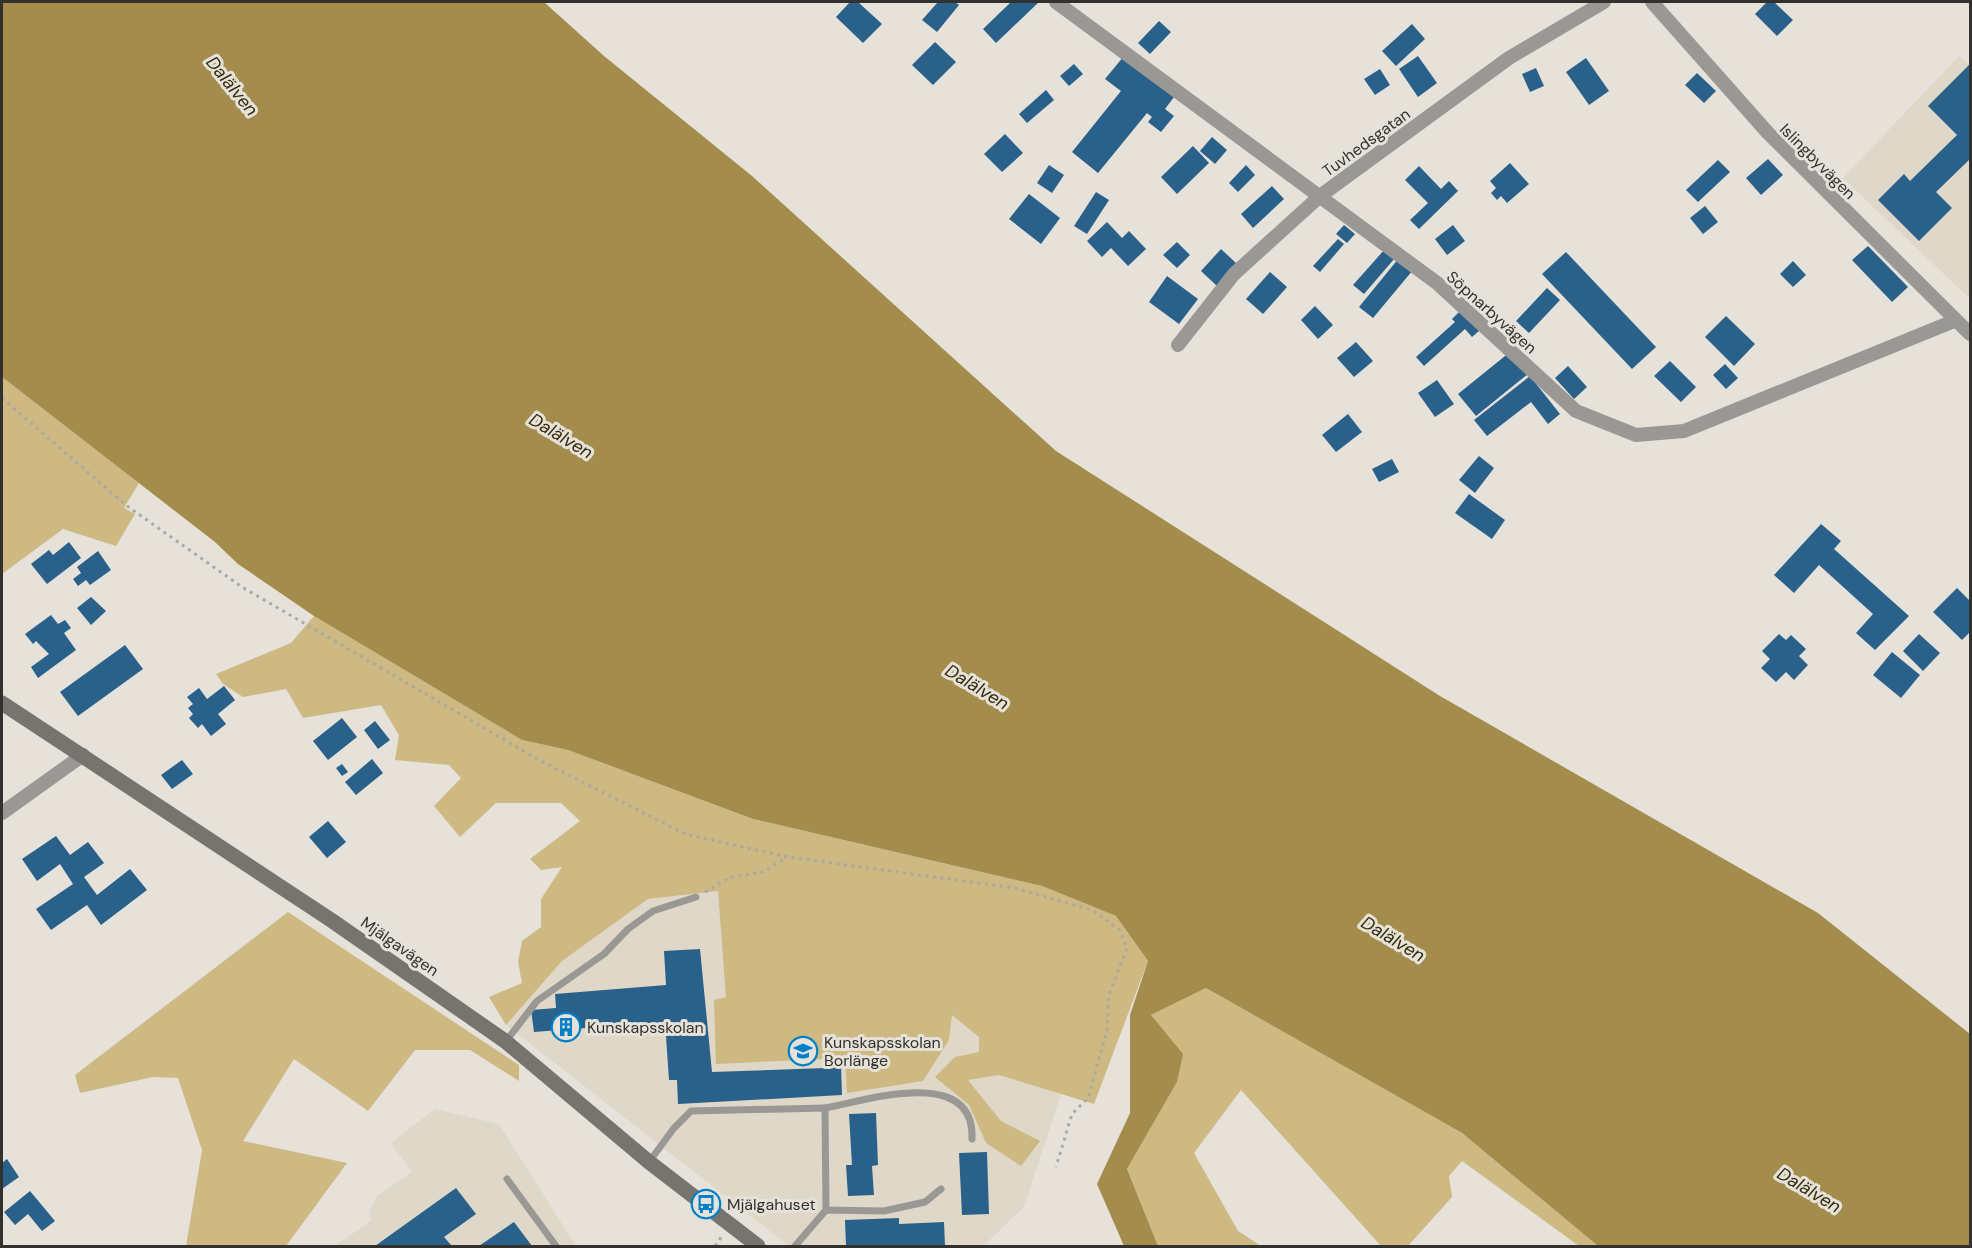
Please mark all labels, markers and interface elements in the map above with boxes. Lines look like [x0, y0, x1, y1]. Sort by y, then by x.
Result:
water label: Dalälven [201, 51, 263, 121]
street label: Tuvhedsgatan [1318, 103, 1414, 181]
street label: Islingbyvägen [1775, 119, 1860, 204]
street label: Söpnarbyvägen [1442, 266, 1541, 358]
water label: Dalälven [525, 408, 597, 464]
water label: Dalälven [941, 659, 1013, 715]
water label: Dalälven [1357, 911, 1429, 967]
street label: Mjälgavägen [357, 912, 443, 981]
building icon: Kunskapsskolan [550, 1011, 582, 1043]
place label: Kunskapsskolan [587, 1017, 704, 1038]
place label: Kunskapsskolan Borlänge [824, 1032, 941, 1071]
school or university icon: Kunskapsskolan Borlänge [787, 1035, 819, 1067]
water label: Dalälven [1773, 1162, 1845, 1218]
bus stop icon: Mjälgahuset [690, 1188, 722, 1220]
place label: Mjälgahuset [727, 1194, 816, 1215]

